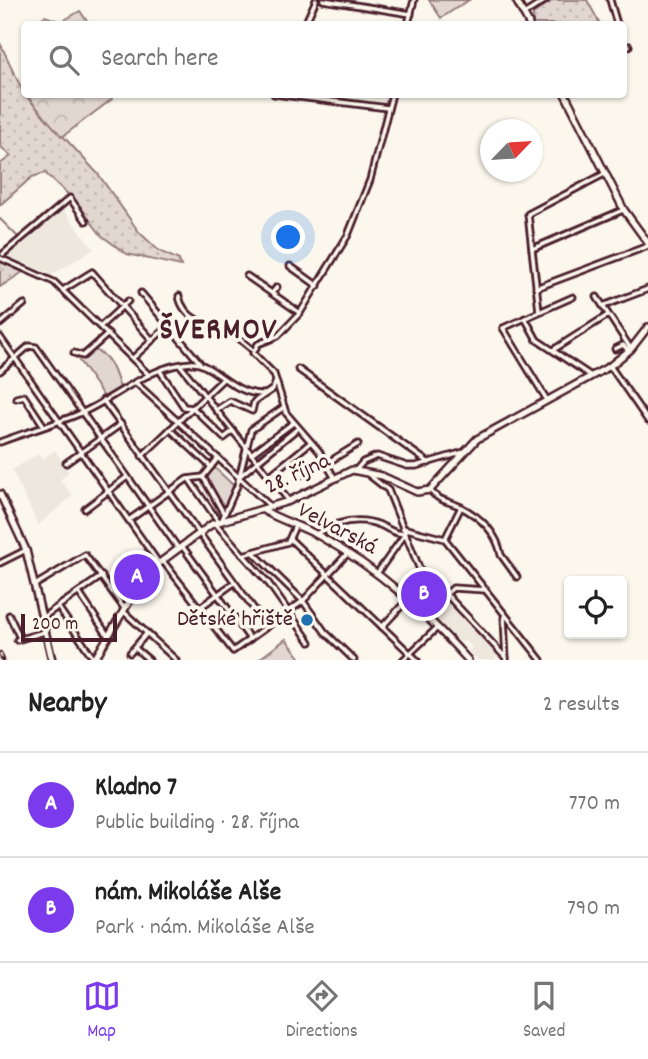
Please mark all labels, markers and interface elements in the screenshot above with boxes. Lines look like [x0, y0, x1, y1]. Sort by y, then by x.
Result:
search box [21, 21, 627, 98]
icon: search [45, 41, 83, 79]
text: Search here [101, 41, 219, 78]
north arrow [480, 119, 543, 182]
your location [271, 220, 305, 254]
district label: ŠVERMOV [160, 311, 278, 354]
street label: 28. října [260, 445, 337, 504]
street label: Velvarská [291, 495, 383, 565]
pin: A [114, 551, 160, 603]
pin: B [401, 568, 447, 620]
map controls [564, 576, 627, 639]
button: locate [564, 576, 627, 639]
place label: Dětské hřiště [177, 604, 293, 637]
scale bar [21, 611, 117, 643]
text: 200 m [32, 612, 78, 639]
marker: Dětské hřiště [299, 612, 315, 628]
text: Nearby [28, 684, 106, 727]
text: 2 results [543, 689, 620, 722]
text: Kladno 7 [95, 770, 177, 807]
text: A [45, 788, 57, 821]
text: 770 m [569, 788, 620, 821]
text: Public building · 28. října [95, 807, 299, 840]
text: nám. Mikoláše Alše [95, 875, 281, 912]
text: B [46, 893, 56, 926]
text: 790 m [567, 893, 620, 926]
text: Park · nám. Mikoláše Alše [95, 912, 315, 945]
tab: Map [83, 977, 121, 1046]
tab: Directions [286, 977, 358, 1046]
tab: Saved [523, 977, 565, 1046]

